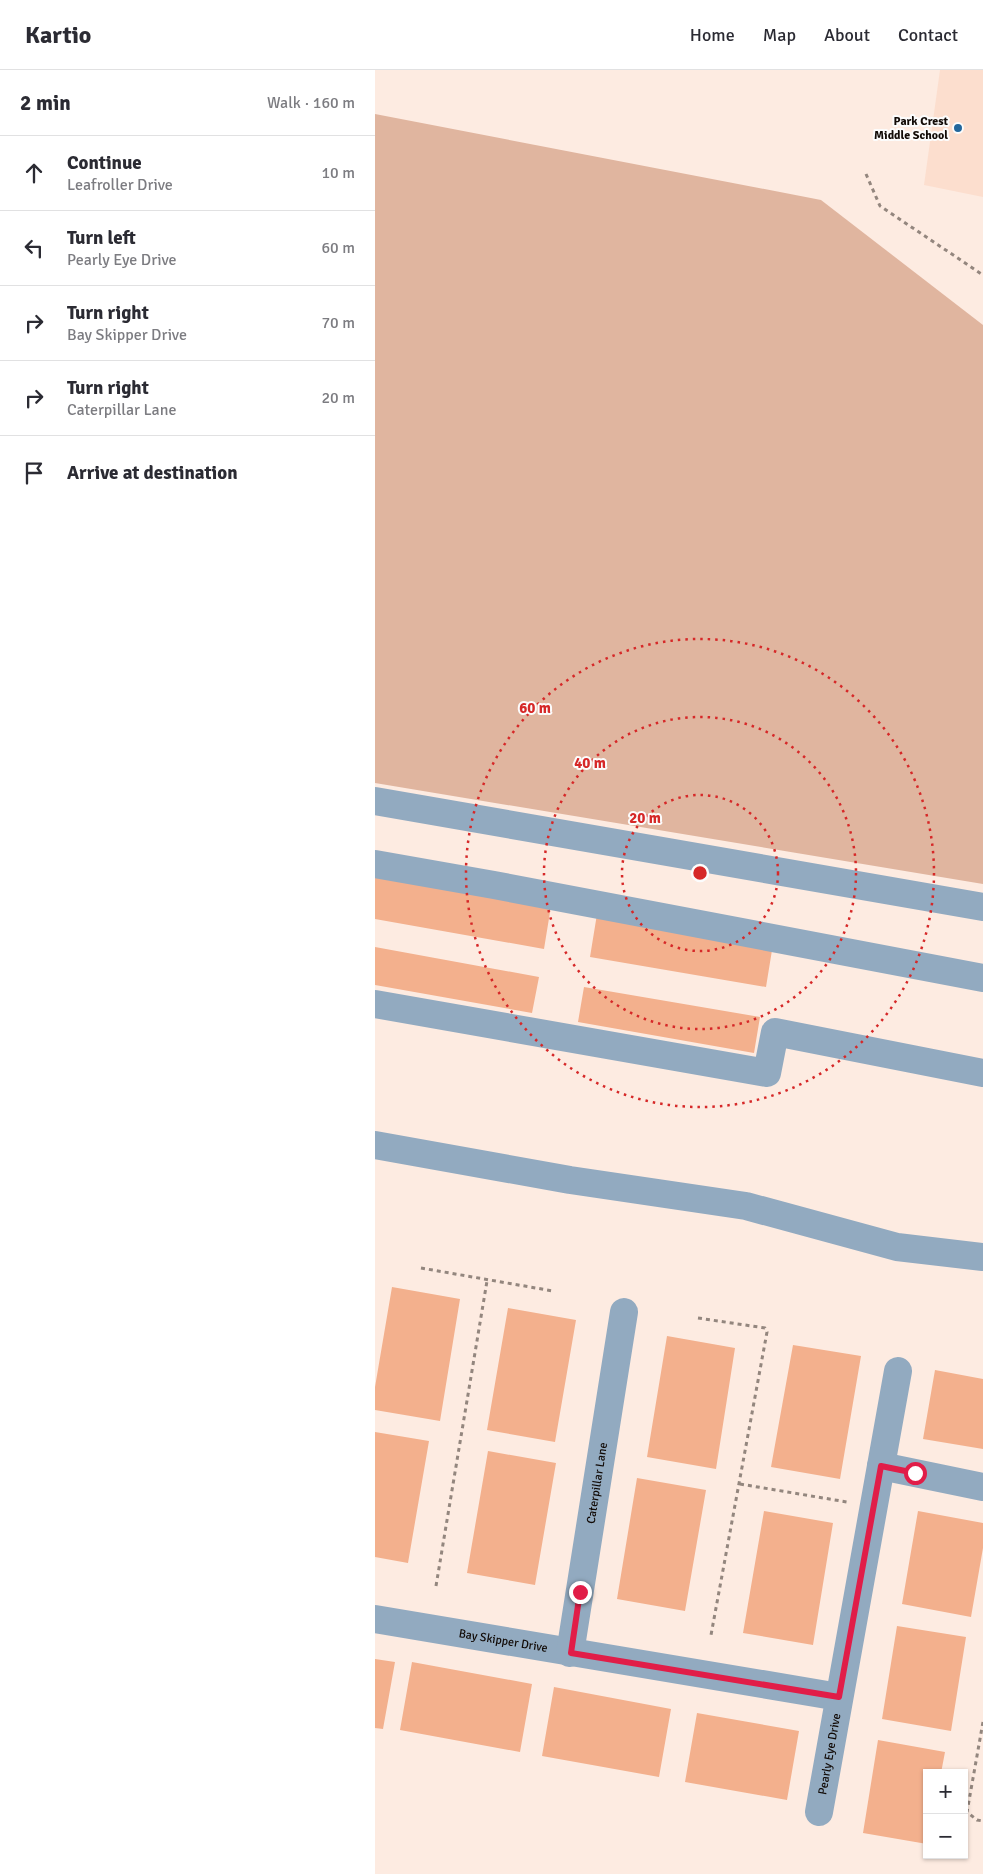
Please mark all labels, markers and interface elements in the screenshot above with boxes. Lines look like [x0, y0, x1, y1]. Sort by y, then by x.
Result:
text: Kartio [25, 20, 91, 50]
text: Home [690, 24, 735, 46]
text: Map [763, 24, 796, 46]
text: About [824, 24, 870, 46]
text: Contact [898, 24, 958, 46]
text: 2 min [20, 90, 71, 116]
text: Walk · 160 m [267, 93, 355, 113]
place label: Park Crest Middle School [874, 114, 948, 143]
marker: Park Crest Middle School [952, 122, 964, 134]
text: Continue [67, 151, 142, 175]
icon: ahead [20, 159, 48, 187]
text: 10 m [321, 163, 355, 183]
text: Leafroller Drive [67, 175, 173, 195]
text: Turn left [67, 226, 136, 250]
icon: left [20, 234, 48, 262]
text: 60 m [321, 238, 355, 258]
text: Pearly Eye Drive [67, 250, 177, 270]
text: Turn right [67, 301, 149, 325]
icon: right [20, 309, 48, 337]
text: 70 m [321, 313, 355, 333]
text: Bay Skipper Drive [67, 325, 187, 345]
text: Turn right [67, 376, 149, 400]
icon: right [20, 384, 48, 412]
text: 20 m [321, 388, 355, 408]
text: Caterpillar Lane [67, 400, 176, 420]
icon: arrive [20, 459, 48, 487]
text: Arrive at destination [67, 461, 238, 485]
text: 60 m [519, 699, 551, 717]
text: 40 m [574, 754, 606, 772]
text: 20 m [629, 809, 661, 827]
centre of rings [691, 864, 709, 882]
street label: Caterpillar Lane [584, 1441, 611, 1525]
route start [904, 1462, 927, 1485]
route end [569, 1581, 592, 1604]
street label: Bay Skipper Drive [457, 1626, 549, 1656]
street label: Pearly Eye Drive [815, 1712, 845, 1796]
map controls [923, 1769, 968, 1859]
button: + [923, 1769, 968, 1814]
button: − [923, 1814, 968, 1859]

